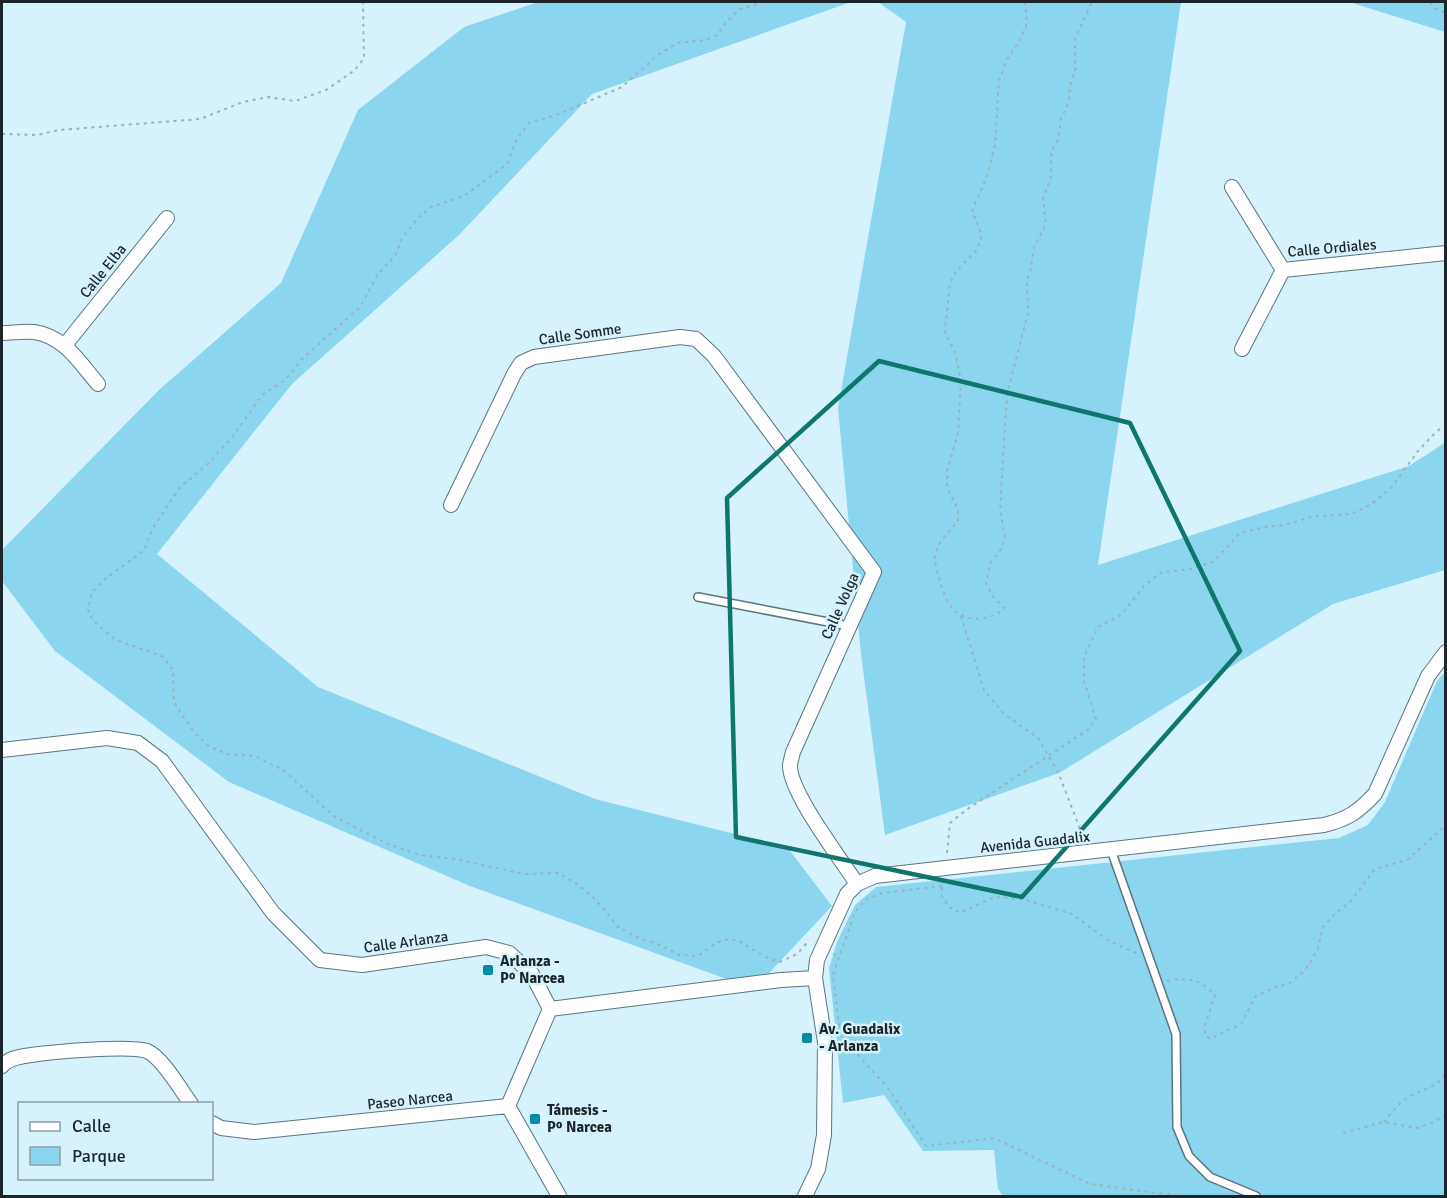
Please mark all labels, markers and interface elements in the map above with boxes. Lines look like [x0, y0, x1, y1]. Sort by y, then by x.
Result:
street label: Calle Ordiales [1287, 235, 1378, 261]
street label: Calle Elba [76, 240, 130, 302]
street label: Calle Somme [537, 319, 623, 349]
street label: Calle Volga [817, 570, 863, 642]
street label: Avenida Guadalix [979, 827, 1091, 857]
street label: Calle Arlanza [363, 927, 449, 957]
place label: Arlanza - Pº Narcea [500, 952, 565, 987]
marker: Arlanza - Pº Narcea [481, 963, 495, 977]
place label: Av. Guadalix - Arlanza [819, 1020, 901, 1055]
marker: Av. Guadalix - Arlanza [800, 1031, 814, 1045]
street label: Paseo Narcea [366, 1087, 454, 1113]
place label: Támesis - Pº Narcea [547, 1101, 612, 1136]
legend [18, 1102, 213, 1180]
marker: Támesis - Pº Narcea [528, 1112, 542, 1126]
text: Calle [72, 1115, 111, 1137]
text: Parque [72, 1145, 126, 1167]

